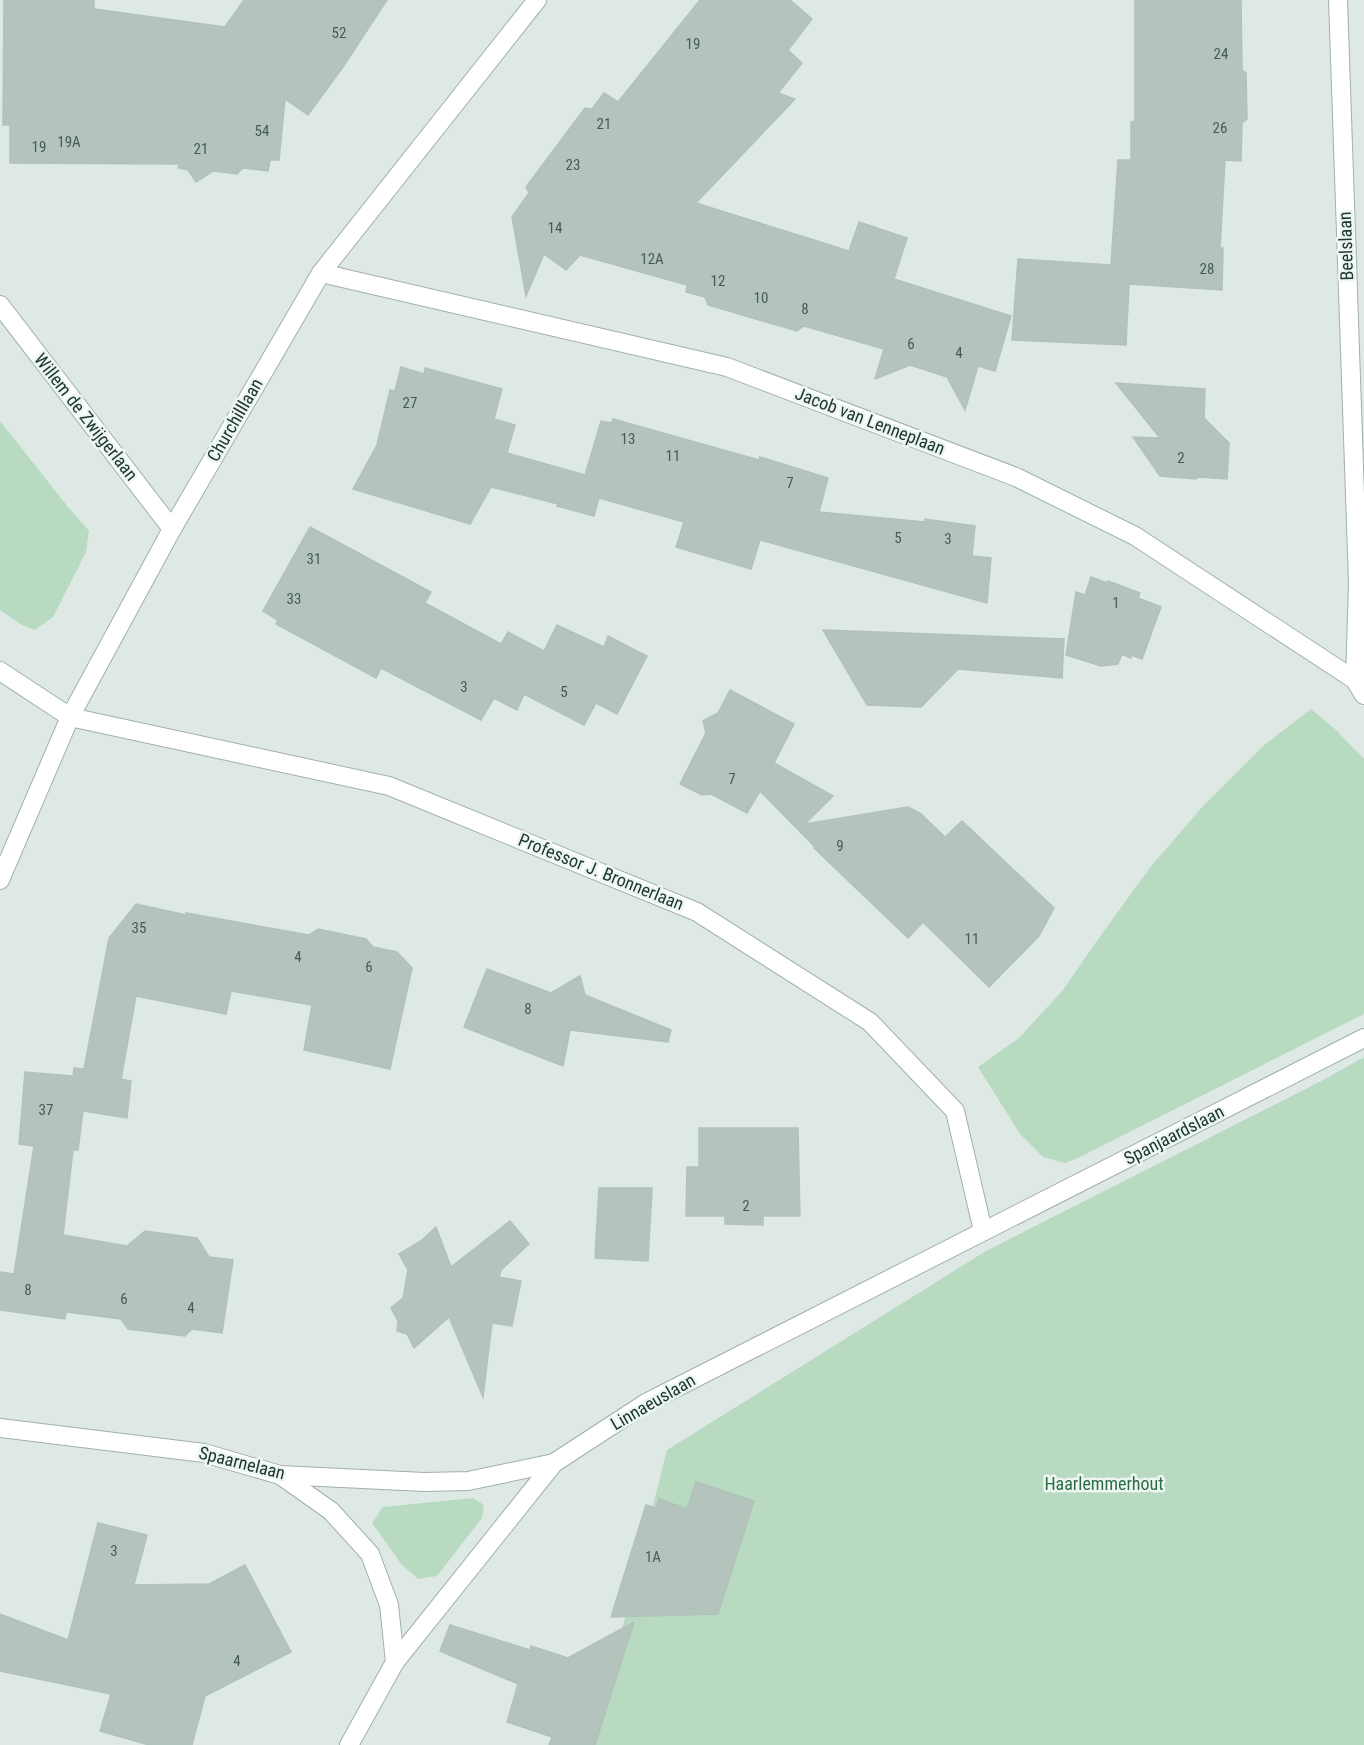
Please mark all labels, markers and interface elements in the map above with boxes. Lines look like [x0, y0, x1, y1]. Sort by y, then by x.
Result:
house number: 52 [332, 24, 346, 42]
house number: 19 [686, 35, 700, 53]
house number: 24 [1214, 45, 1228, 63]
house number: 21 [597, 115, 611, 133]
house number: 26 [1213, 119, 1227, 137]
house number: 54 [255, 122, 269, 140]
house number: 19A [57, 133, 81, 151]
house number: 19 [32, 138, 46, 156]
house number: 21 [194, 140, 208, 158]
house number: 23 [566, 156, 580, 174]
street label: Beelslaan [1334, 211, 1357, 281]
house number: 14 [548, 219, 562, 237]
house number: 12A [640, 250, 664, 268]
house number: 28 [1200, 260, 1214, 278]
house number: 12 [711, 272, 725, 290]
house number: 10 [754, 289, 768, 307]
house number: 8 [801, 300, 809, 318]
house number: 6 [907, 335, 915, 353]
house number: 4 [955, 344, 963, 362]
street label: Willem de Zwijgerlaan [30, 349, 143, 484]
street label: Churchilllaan [202, 374, 267, 465]
street label: Jacob van Lenneplaan [792, 382, 948, 459]
house number: 27 [403, 394, 417, 412]
house number: 13 [621, 430, 635, 448]
house number: 11 [666, 447, 680, 465]
house number: 2 [1177, 449, 1185, 467]
house number: 7 [786, 474, 794, 492]
house number: 5 [894, 529, 902, 547]
house number: 3 [944, 530, 952, 548]
house number: 31 [307, 550, 321, 568]
house number: 33 [287, 590, 301, 608]
house number: 1 [1112, 594, 1120, 612]
house number: 3 [460, 678, 468, 696]
house number: 5 [560, 683, 568, 701]
house number: 7 [728, 770, 736, 788]
street label: Professor J. Bronnerlaan [515, 829, 687, 914]
house number: 9 [836, 837, 844, 855]
house number: 35 [132, 919, 146, 937]
house number: 11 [965, 930, 979, 948]
house number: 4 [294, 948, 302, 966]
house number: 6 [365, 958, 373, 976]
house number: 8 [524, 1000, 532, 1018]
street label: Spanjaardslaan [1120, 1100, 1227, 1169]
house number: 37 [39, 1101, 53, 1119]
house number: 2 [742, 1197, 750, 1215]
house number: 8 [24, 1281, 32, 1299]
house number: 6 [120, 1290, 128, 1308]
house number: 4 [187, 1299, 195, 1317]
street label: Linnaeuslaan [607, 1369, 699, 1434]
street label: Spaarnelaan [197, 1442, 287, 1483]
park label: Haarlemmerhout [1044, 1473, 1164, 1494]
house number: 3 [110, 1542, 118, 1560]
house number: 1A [645, 1548, 661, 1566]
house number: 4 [233, 1652, 241, 1670]

